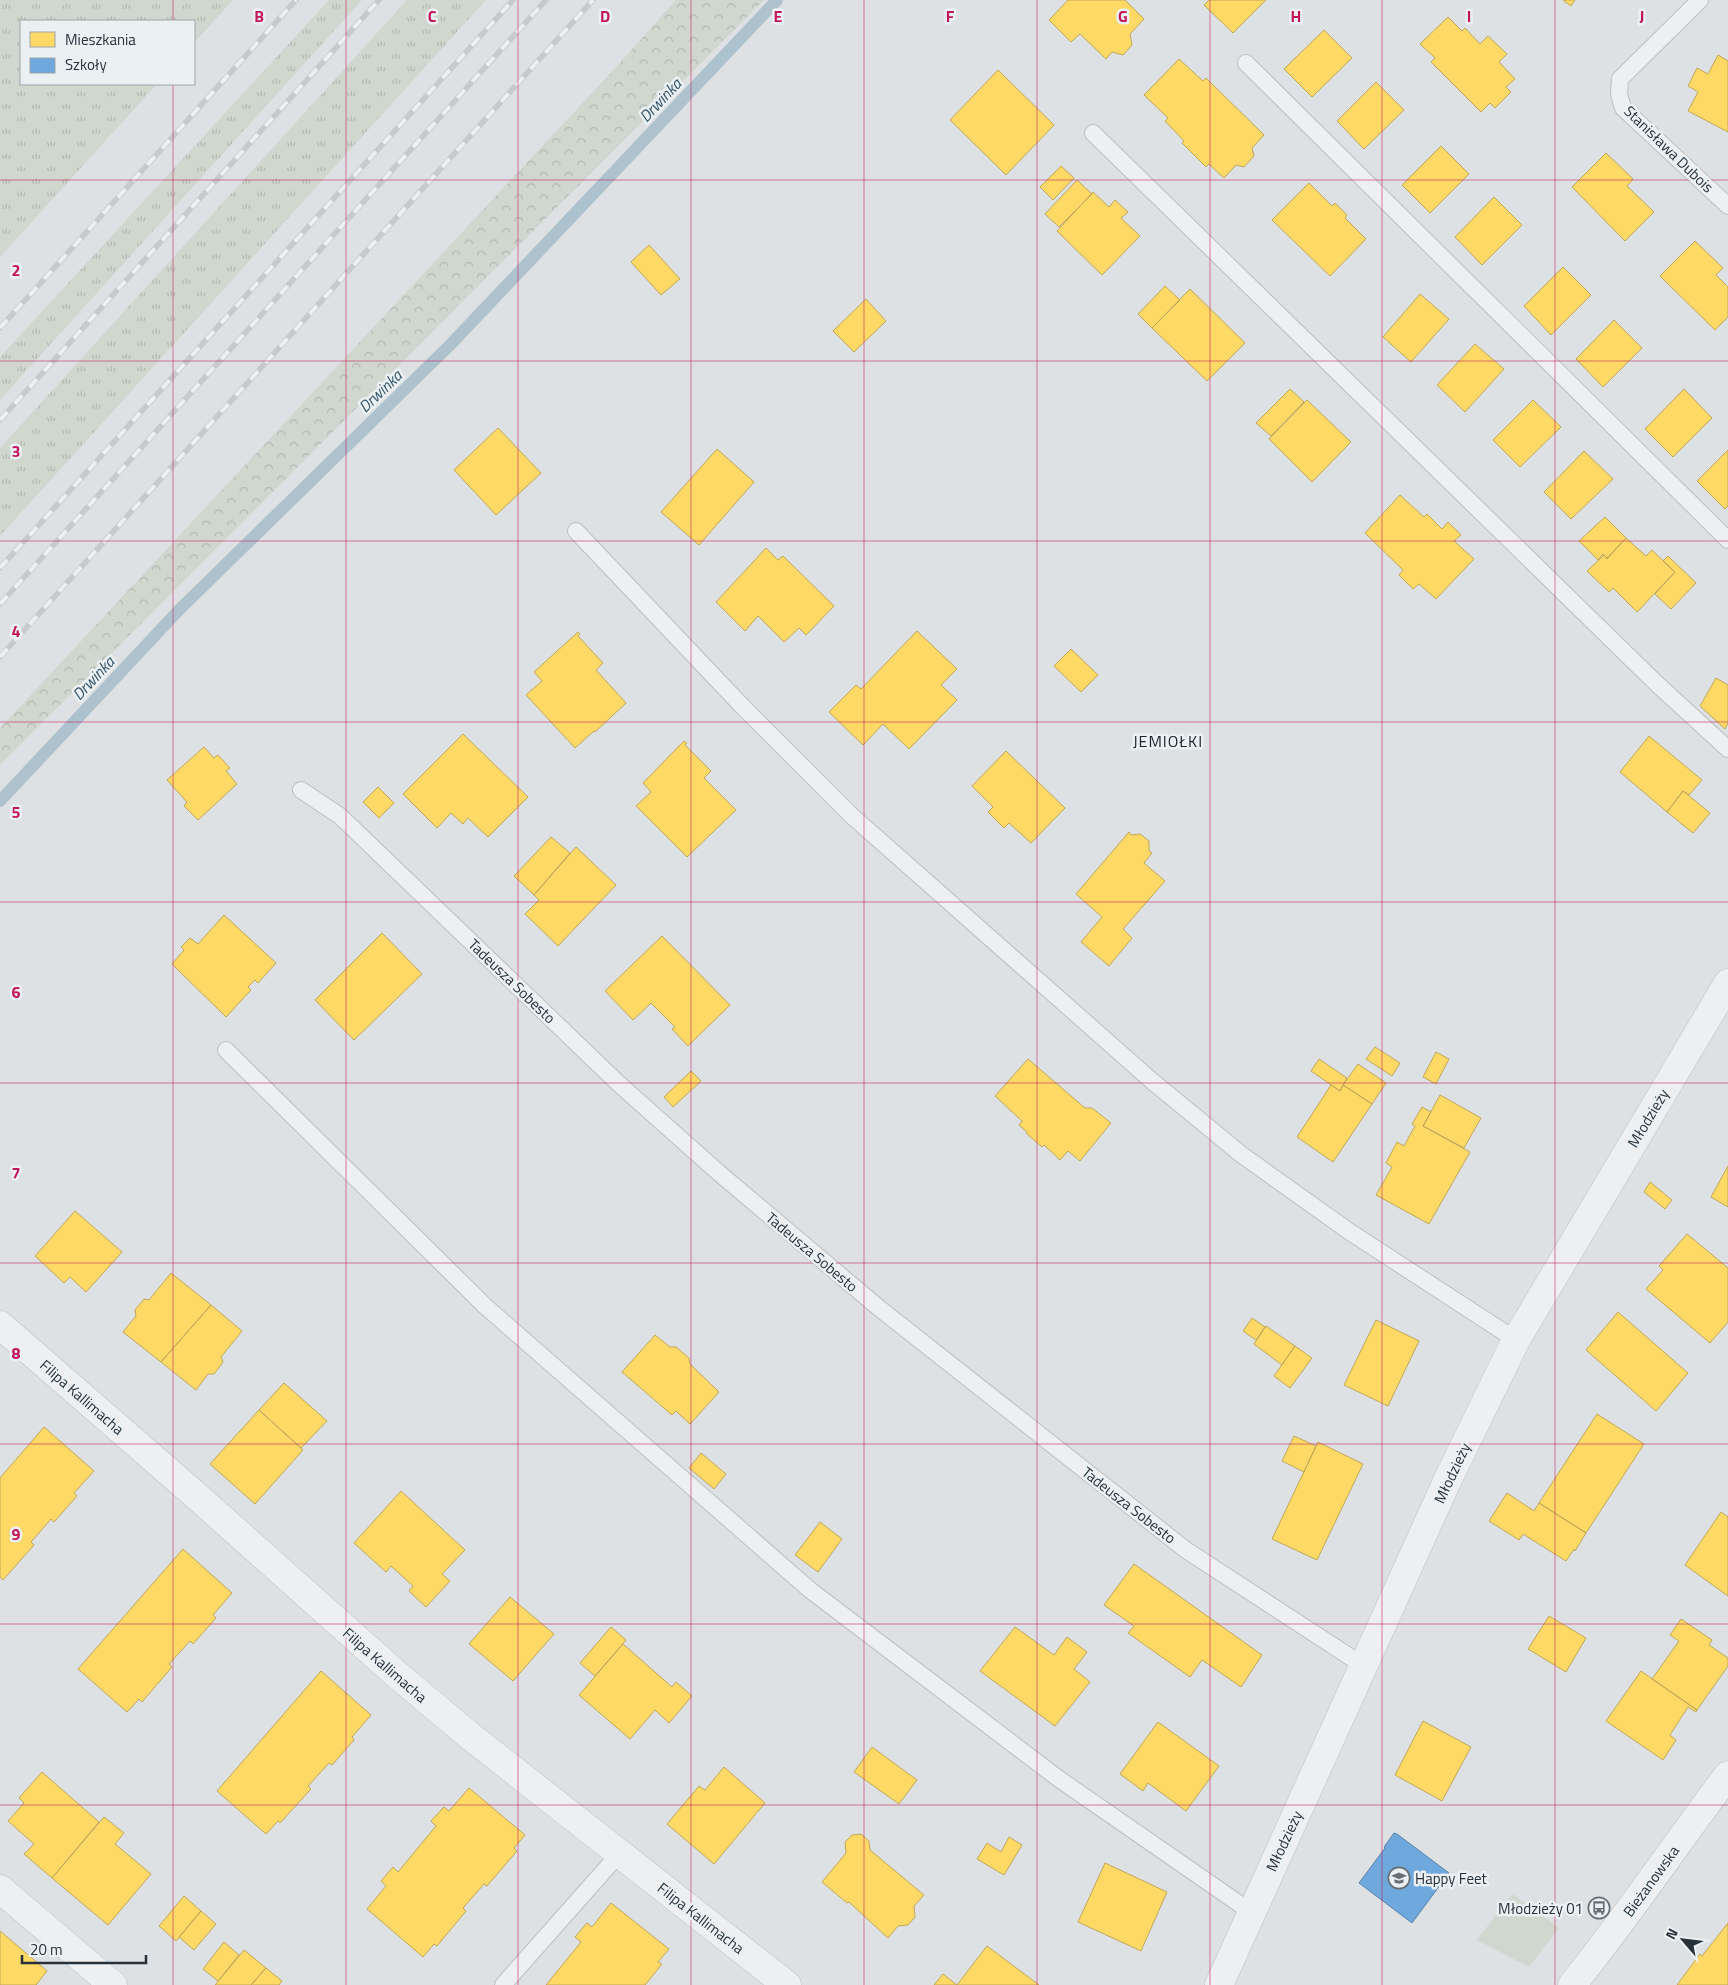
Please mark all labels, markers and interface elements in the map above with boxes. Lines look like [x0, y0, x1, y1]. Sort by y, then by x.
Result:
text: B [254, 4, 264, 28]
text: C [428, 4, 437, 28]
text: D [600, 4, 610, 28]
text: E [774, 4, 783, 28]
text: F [946, 4, 955, 28]
text: G [1118, 4, 1128, 28]
text: H [1291, 4, 1301, 28]
text: I [1467, 4, 1471, 28]
text: J [1640, 4, 1644, 28]
legend [20, 20, 195, 85]
text: Mieszkania [65, 28, 136, 51]
text: Szkoły [65, 53, 107, 76]
water label: Drwinka [633, 72, 687, 127]
street label: Stanisława Dubois [1619, 100, 1719, 198]
text: 2 [12, 258, 20, 282]
water label: Drwinka [353, 363, 408, 418]
text: 3 [12, 439, 20, 463]
text: 4 [12, 619, 21, 643]
water label: Drwinka [66, 650, 120, 705]
district label: JEMIOŁKI [1133, 729, 1203, 753]
text: 5 [12, 800, 21, 824]
street label: Tadeusza Sobesto [463, 933, 561, 1029]
text: 6 [12, 980, 21, 1004]
street label: Młodzieży [1621, 1084, 1675, 1152]
text: 7 [12, 1161, 20, 1185]
street label: Tadeusza Sobesto [761, 1207, 863, 1297]
text: 8 [12, 1341, 21, 1365]
street label: Filipa Kallimacha [35, 1354, 130, 1440]
street label: Młodzieży [1428, 1439, 1476, 1507]
street label: Tadeusza Sobesto [1077, 1461, 1181, 1549]
text: 9 [12, 1522, 21, 1546]
street label: Filipa Kallimacha [338, 1622, 433, 1708]
street label: Młodzieży [1260, 1807, 1308, 1875]
street label: Bieżanowska [1617, 1840, 1685, 1921]
school or university icon: Happy Feet [1387, 1866, 1411, 1890]
place label: Happy Feet [1415, 1867, 1488, 1890]
street label: Filipa Kallimacha [653, 1877, 750, 1960]
bus stop icon: Młodzieży 01 [1587, 1896, 1611, 1920]
place label: Młodzieży 01 [1498, 1897, 1583, 1920]
north arrow [1658, 1915, 1708, 1965]
text: N [1660, 1924, 1683, 1943]
scale bar [22, 1932, 146, 1964]
text: 20 m [30, 1938, 63, 1961]

